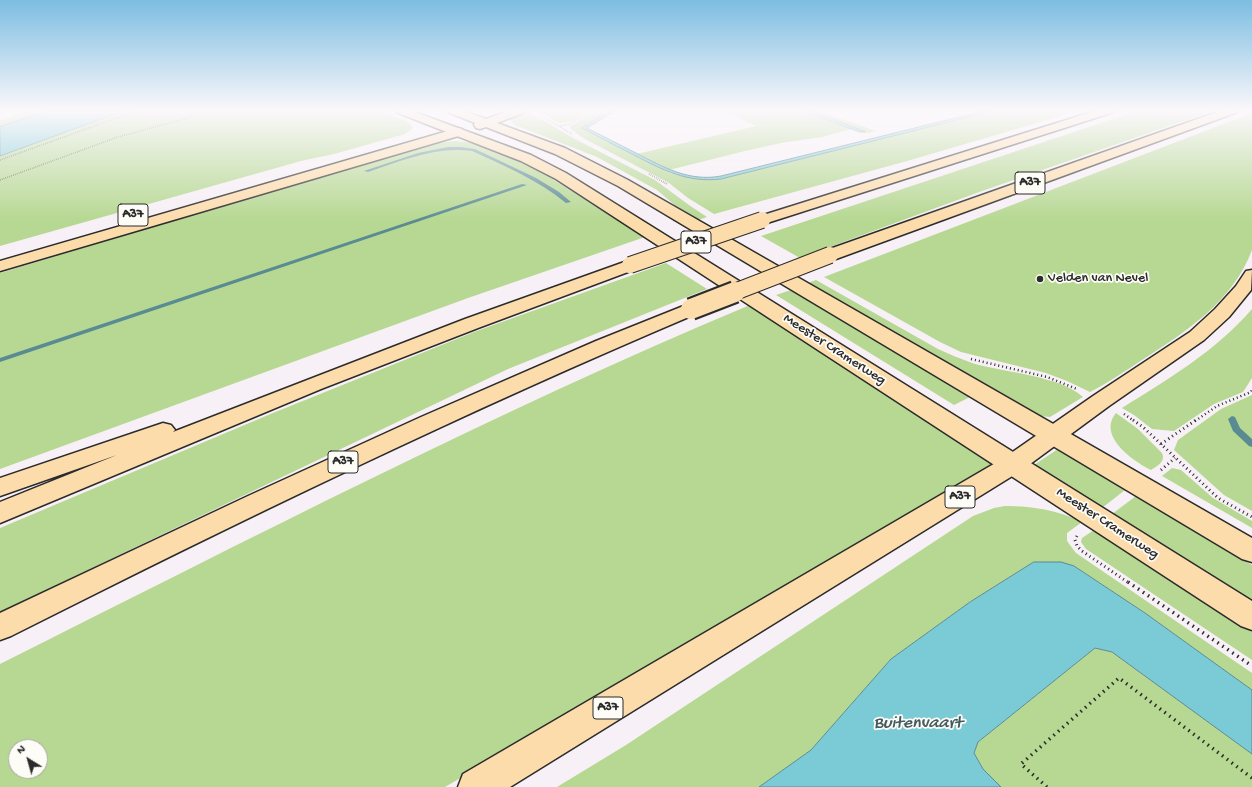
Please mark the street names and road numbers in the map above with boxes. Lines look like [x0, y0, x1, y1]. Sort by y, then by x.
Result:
road number: A37 [1015, 172, 1045, 194]
road number: A37 [118, 204, 148, 226]
road number: A37 [681, 231, 711, 253]
street label: Meester Cramerweg [780, 311, 888, 389]
road number: A37 [328, 451, 358, 473]
street label: Meester Cramerweg [1053, 485, 1161, 563]
road number: A37 [945, 486, 975, 508]
road number: A37 [593, 697, 623, 719]

